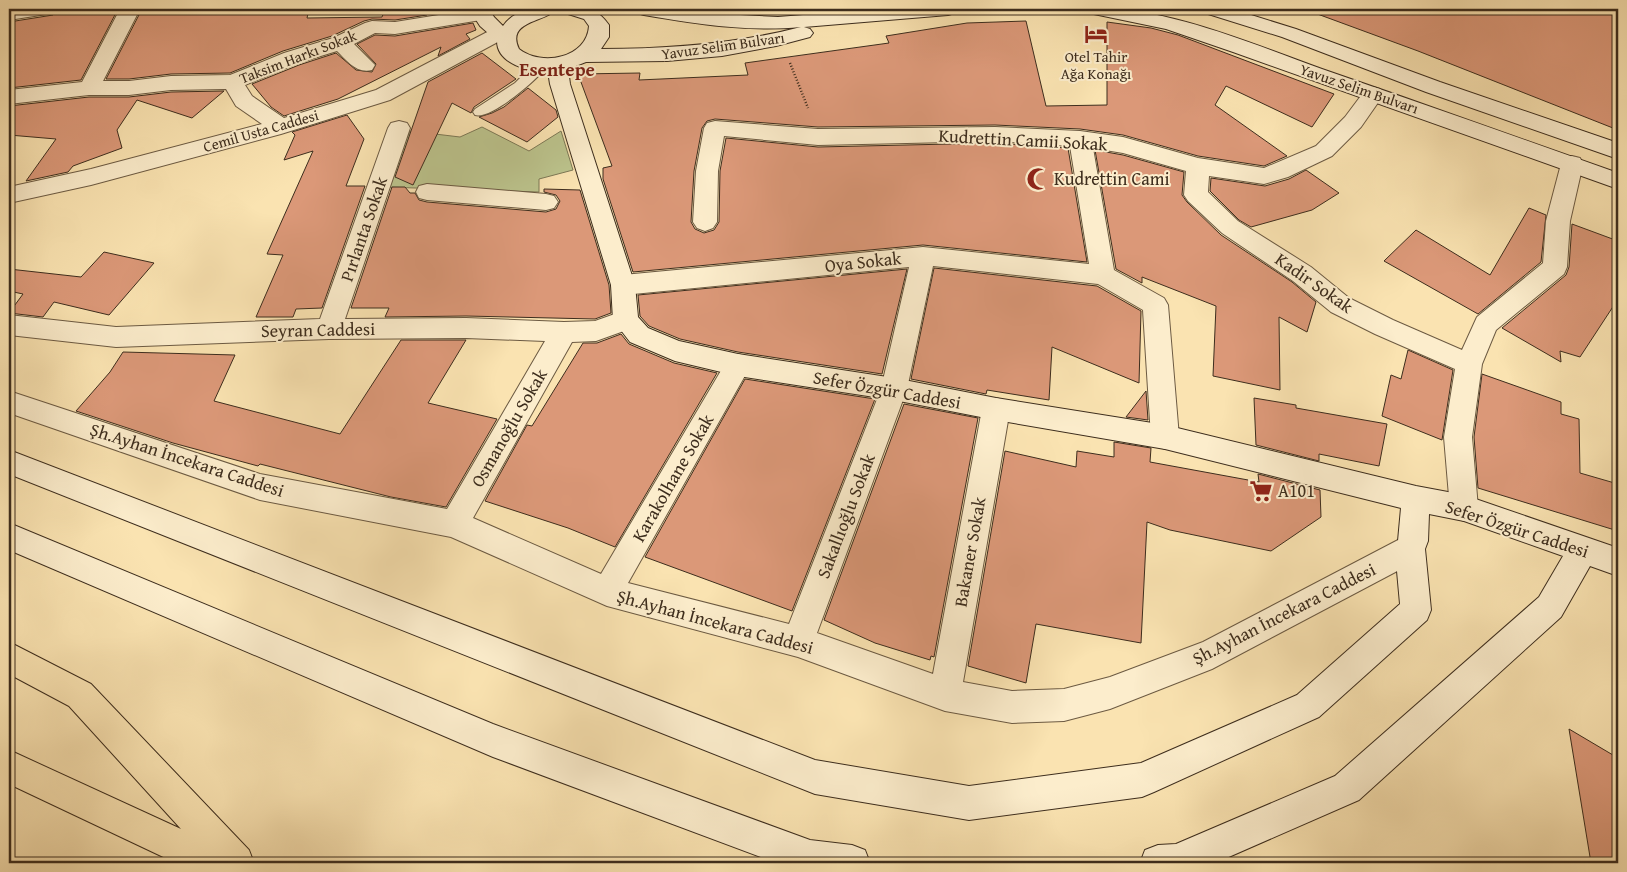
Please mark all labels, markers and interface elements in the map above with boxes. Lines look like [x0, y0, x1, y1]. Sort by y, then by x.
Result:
hotel icon: Otel Tahir Ağa Konağı [1083, 21, 1109, 47]
street label: Taksim Harkı Sokak [236, 24, 360, 89]
street label: Yavuz Selim Bulvarı [660, 26, 786, 65]
place label: Otel Tahir Ağa Konağı [1061, 46, 1131, 84]
district label: Esentepe [519, 55, 595, 83]
street label: Yavuz Selim Bulvarı [1297, 58, 1421, 119]
street label: Cemil Usta Caddesi [201, 104, 321, 157]
street label: Kudrettin Camii Sokak [938, 122, 1109, 157]
place label: Kudrettin Cami [1054, 165, 1169, 192]
mosque icon: Kudrettin Cami [1025, 166, 1051, 192]
street label: Pırlanta Sokak [333, 172, 394, 285]
street label: Oya Sokak [823, 244, 903, 279]
street label: Kadir Sokak [1270, 246, 1360, 320]
street label: Seyran Caddesi [261, 315, 375, 344]
street label: Osmanoğlu Sokak [464, 363, 554, 492]
street label: Sefer Özgür Caddesi [811, 363, 963, 416]
street label: Karakolhane Sokak [625, 408, 721, 547]
street label: Şh.Ayhan İncekara Caddesi [87, 415, 288, 504]
street label: Sakallıoğlu Sokak [809, 449, 882, 582]
place label: A101 [1278, 477, 1315, 504]
supermarket icon: A101 [1248, 478, 1274, 504]
street label: Sefer Özgür Caddesi [1442, 493, 1593, 565]
street label: Bakaner Sokak [947, 494, 993, 609]
street label: Şh.Ayhan İncekara Caddesi [1187, 556, 1380, 672]
street label: Şh.Ayhan İncekara Caddesi [614, 582, 816, 661]

